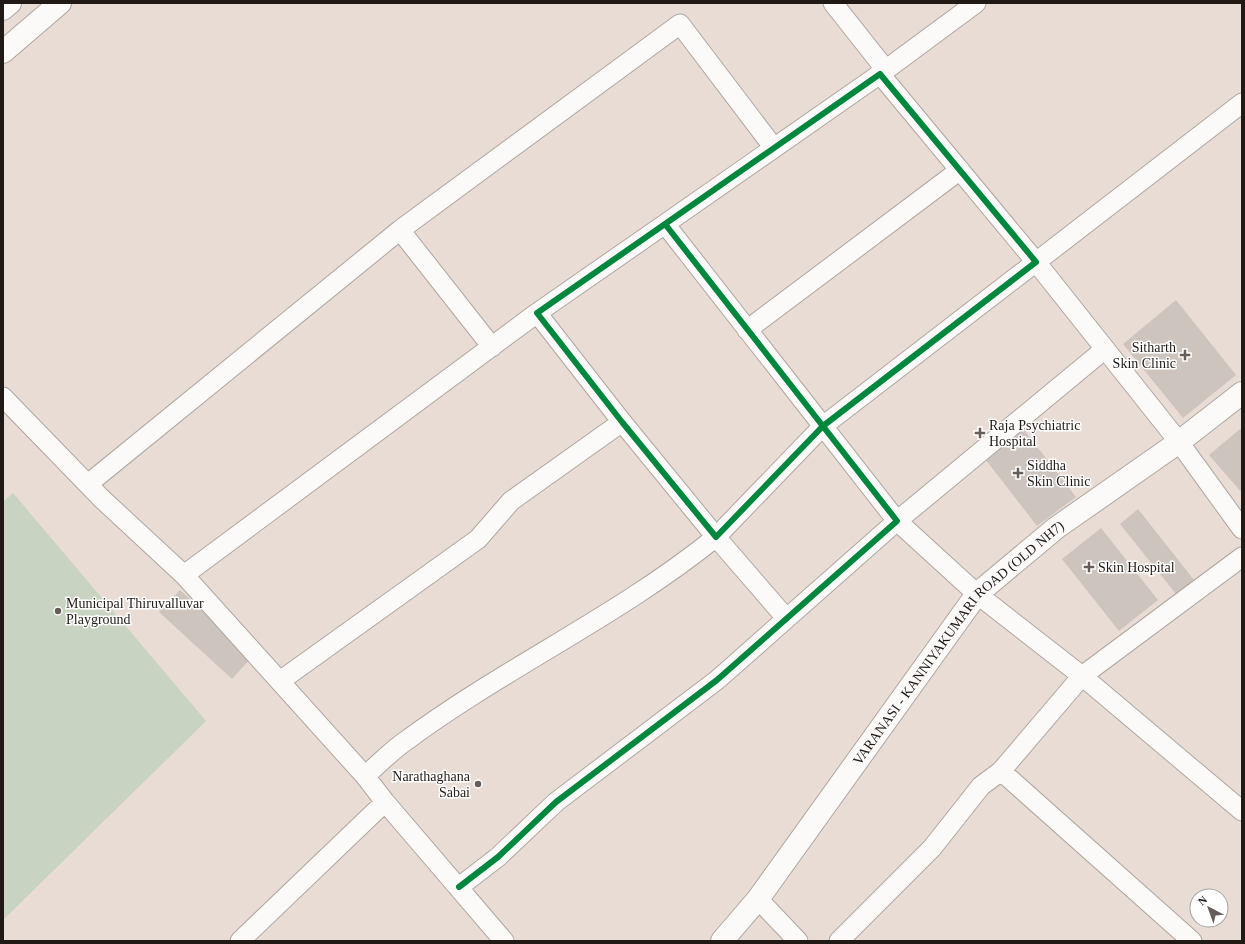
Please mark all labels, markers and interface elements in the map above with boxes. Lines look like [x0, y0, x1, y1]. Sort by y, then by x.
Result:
place label: Sitharth Skin Clinic [1113, 340, 1176, 371]
marker: Sitharth Skin Clinic [1179, 349, 1191, 361]
place label: Raja Psychiatric Hospital [989, 418, 1080, 449]
marker: Raja Psychiatric Hospital [974, 427, 986, 439]
place label: Siddha Skin Clinic [1027, 458, 1090, 489]
marker: Siddha Skin Clinic [1012, 467, 1024, 479]
street label: VARANASI - KANNIYAKUMARI ROAD (OLD NH7) [850, 518, 1068, 768]
place label: Skin Hospital [1098, 560, 1175, 575]
marker: Skin Hospital [1083, 561, 1095, 573]
place label: Municipal Thiruvalluvar Playground [66, 596, 204, 627]
marker: Municipal Thiruvalluvar Playground [53, 606, 63, 616]
place label: Narathaghana Sabai [392, 769, 471, 800]
marker: Narathaghana Sabai [473, 779, 483, 789]
north arrow [1189, 888, 1229, 928]
text: N [1196, 893, 1209, 908]

